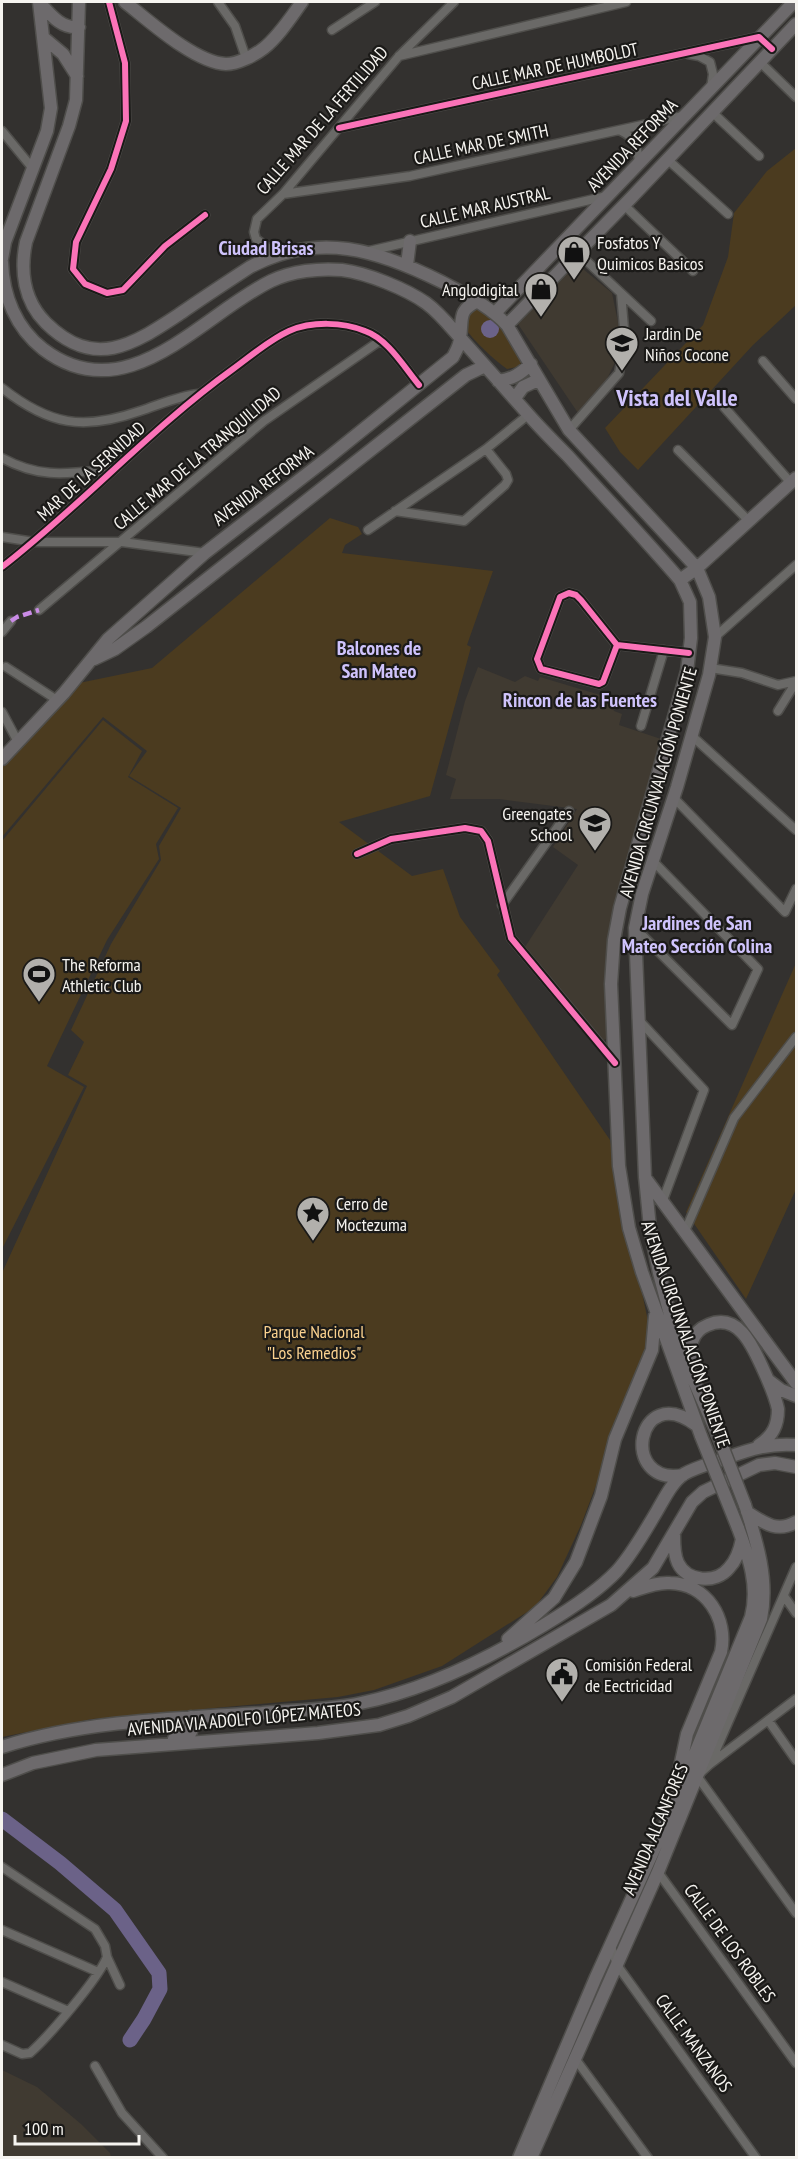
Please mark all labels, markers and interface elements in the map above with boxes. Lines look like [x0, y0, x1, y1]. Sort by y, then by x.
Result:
street label: CALLE MAR DE HUMBOLDT [470, 37, 640, 95]
street label: CALLE MAR DE LA FERTILIDAD [251, 41, 393, 199]
street label: AVENIDA REFORMA [582, 93, 683, 196]
street label: CALLE MAR DE SMITH [411, 118, 551, 170]
street label: CALLE MAR AUSTRAL [418, 181, 553, 233]
place label: Fosfatos Y Quimicos Basicos [597, 231, 704, 275]
shop icon: Fosfatos Y Quimicos Basicos [556, 234, 592, 281]
district label: Ciudad Brisas [218, 235, 314, 261]
shop icon: Anglodigital [523, 271, 559, 318]
place label: Anglodigital [442, 278, 519, 301]
place label: Jardin De Niños Cocone [644, 322, 729, 366]
school or university icon: Jardin De Niños Cocone [604, 325, 640, 372]
street label: CALLE MAR DE LA TRANQUILIDAD [109, 381, 285, 535]
district label: Vista del Valle [615, 382, 738, 413]
street label: MAR DE LA SERNIDAD [32, 416, 150, 526]
street label: AVENIDA REFORMA [208, 439, 319, 531]
district label: Balcones de San Mateo [337, 635, 421, 684]
street label: AVENIDA CIRCUNVALACIÓN PONIENTE [614, 664, 702, 900]
district label: Rincon de las Fuentes [503, 687, 657, 713]
place label: Greengates School [502, 802, 573, 846]
school or university icon: Greengates School [577, 805, 613, 852]
district label: Jardines de San Mateo Sección Colina [622, 910, 772, 959]
place label: The Reforma Athletic Club [62, 953, 142, 997]
sports icon: The Reforma Athletic Club [21, 956, 57, 1003]
place label: Cerro de Moctezuma [336, 1192, 407, 1236]
place icon: Cerro de Moctezuma [295, 1195, 331, 1242]
street label: AVENIDA CIRCUNVALACIÓN PONIENTE [636, 1217, 736, 1451]
park label: Parque Nacional "Los Remedios" [264, 1320, 365, 1364]
place label: Comisión Federal de Eectricidad [585, 1653, 693, 1697]
public building icon: Comisión Federal de Eectricidad [544, 1656, 580, 1703]
street label: AVENIDA VIA ADOLFO LÓPEZ MATEOS [126, 1697, 362, 1741]
street label: AVENIDA ALCANFORES [617, 1760, 693, 1898]
street label: CALLE DE LOS ROBLES [679, 1879, 781, 2007]
street label: CALLE MANZANOS [651, 1989, 738, 2097]
scale bar [15, 2108, 140, 2146]
text: 100 m [24, 2117, 64, 2140]

